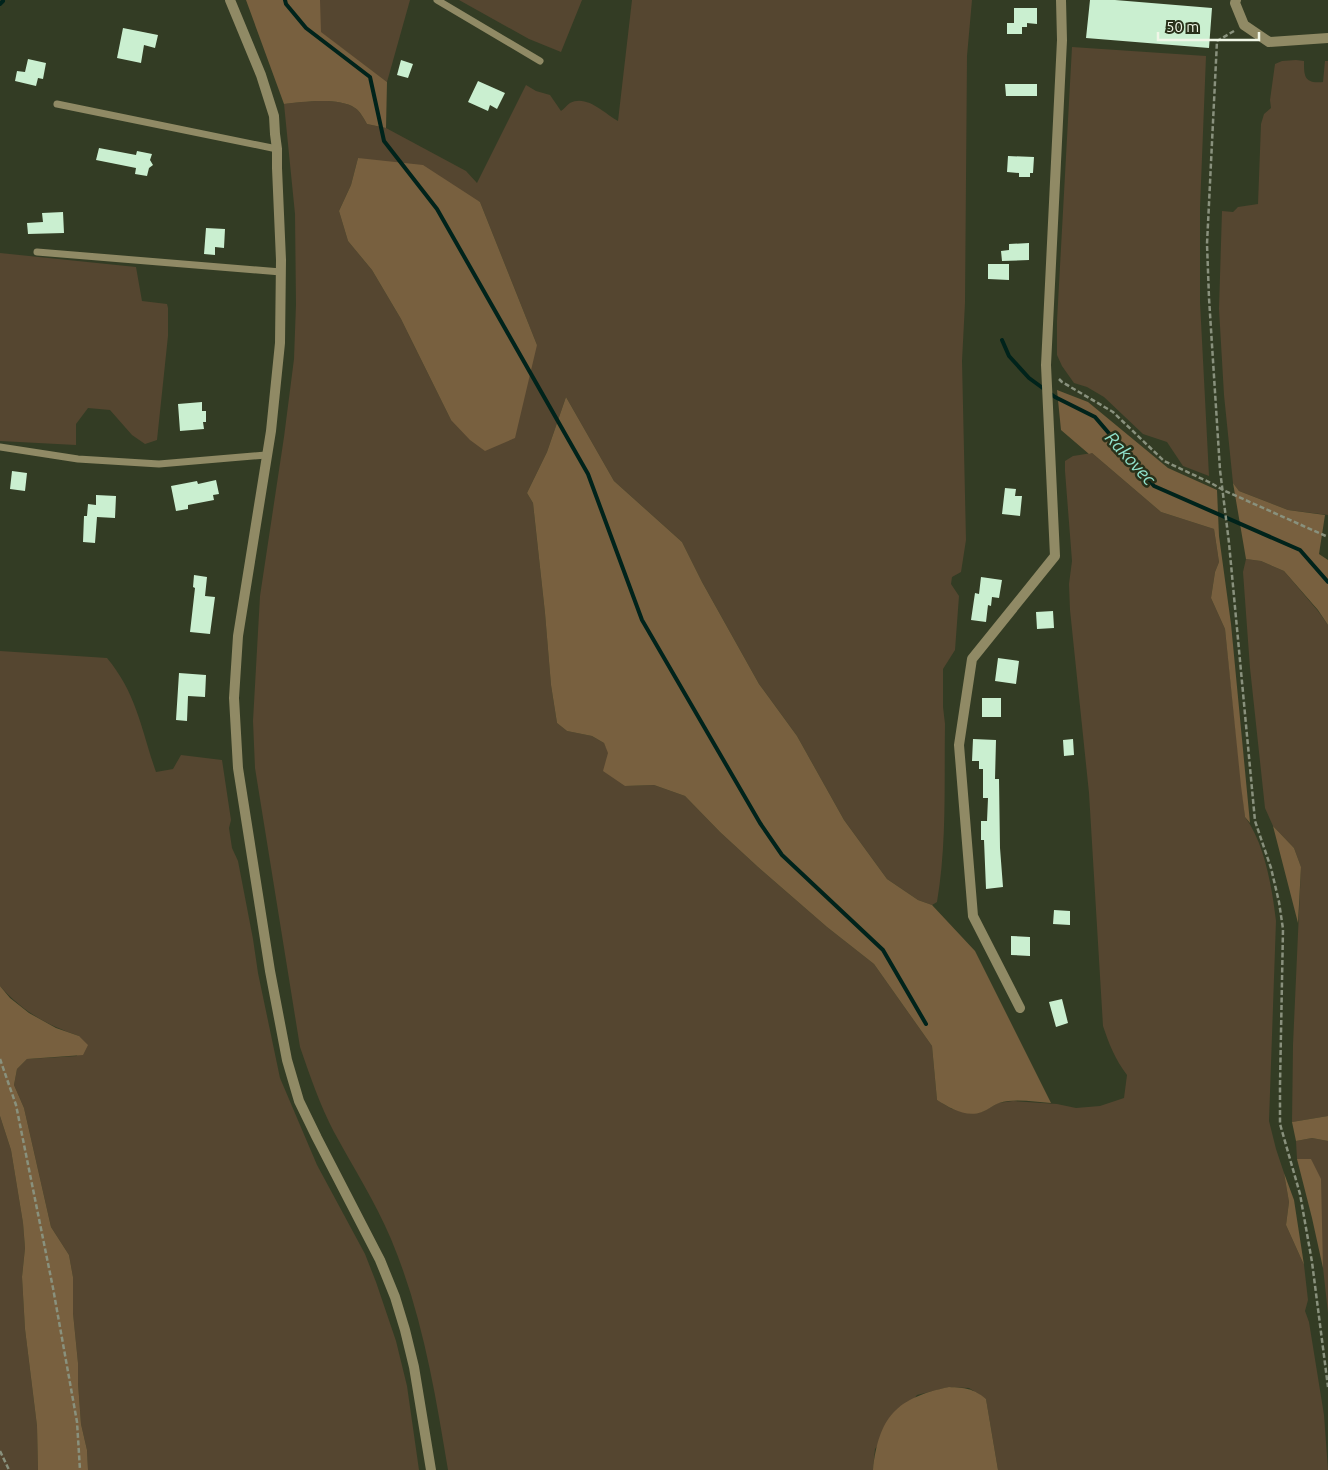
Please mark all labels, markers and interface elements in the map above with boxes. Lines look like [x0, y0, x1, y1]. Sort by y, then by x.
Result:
scale bar [1158, 10, 1259, 42]
text: 50 m [1166, 18, 1199, 35]
water label: Rakovec [1102, 427, 1161, 489]

